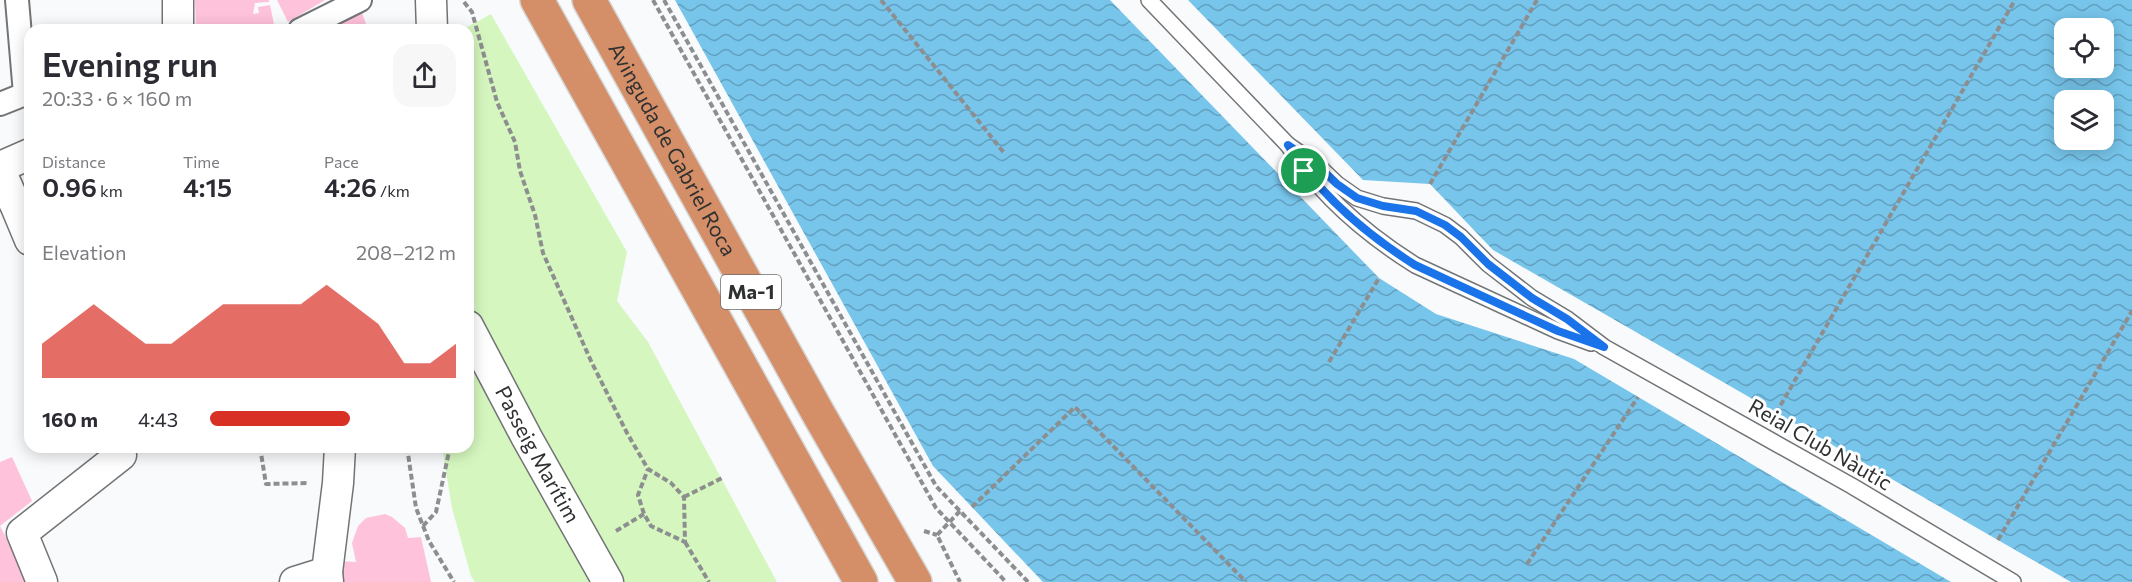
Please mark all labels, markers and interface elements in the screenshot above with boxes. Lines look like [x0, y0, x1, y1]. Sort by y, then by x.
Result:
map controls [2054, 18, 2114, 150]
button: locate [2054, 18, 2114, 78]
street label: Avinguda de Gabriel Roca [604, 38, 742, 260]
text: Evening run [42, 43, 218, 84]
button: share [393, 44, 456, 107]
text: 20:33 · 6 × 160 m [42, 86, 192, 110]
button: layers [2054, 90, 2114, 150]
pin [1278, 145, 1329, 196]
text: Distance [42, 152, 106, 171]
text: Time [183, 152, 220, 171]
text: Pace [324, 152, 359, 171]
icon: arrive [1287, 154, 1320, 187]
text: 0.96 [42, 171, 97, 202]
text: 4:15 [183, 171, 232, 202]
text: 4:26 [324, 171, 377, 202]
text: km [97, 181, 123, 200]
text: /km [377, 181, 410, 200]
text: Elevation [42, 240, 127, 264]
text: 208–212 m [356, 240, 456, 264]
road number: Ma-1 [721, 275, 781, 309]
street label: Passeig Marítim [491, 381, 586, 527]
street label: Reial Club Nàutic [1745, 393, 1897, 495]
text: 160 m [42, 407, 98, 431]
text: 4:43 [138, 407, 178, 431]

